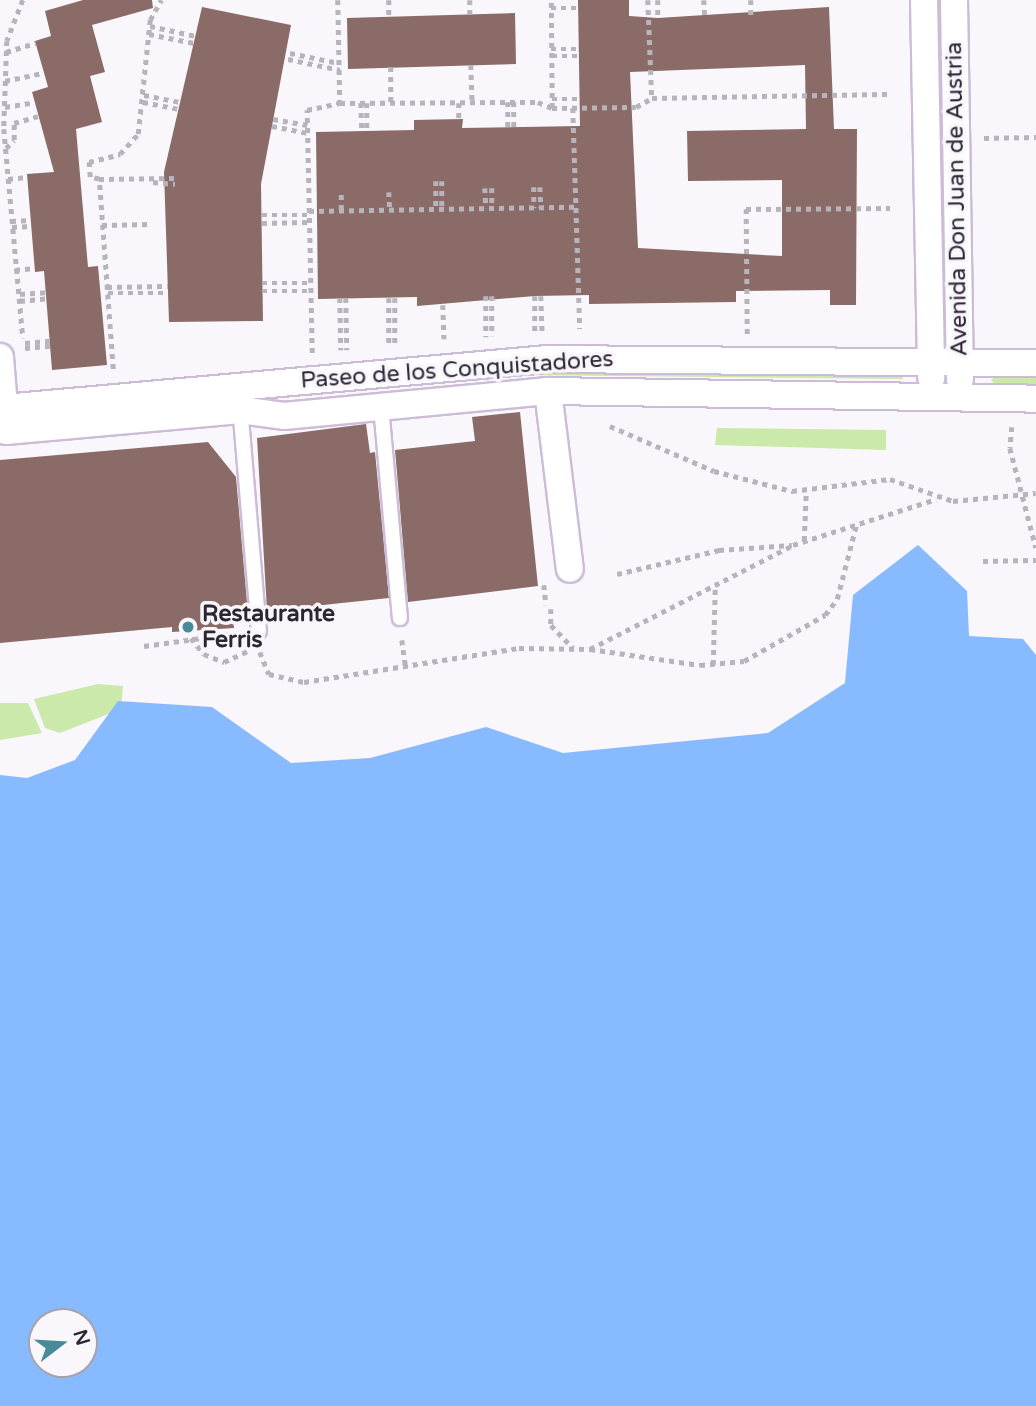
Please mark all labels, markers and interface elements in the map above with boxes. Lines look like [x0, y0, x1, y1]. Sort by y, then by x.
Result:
street label: Avenida Don Juan de Austria [940, 42, 974, 356]
street label: Paseo de los Conquistadores [300, 345, 614, 395]
place label: Restaurante Ferris [202, 600, 335, 654]
marker: Restaurante Ferris [180, 619, 196, 635]
north arrow [28, 1308, 98, 1378]
text: N [68, 1327, 94, 1348]

